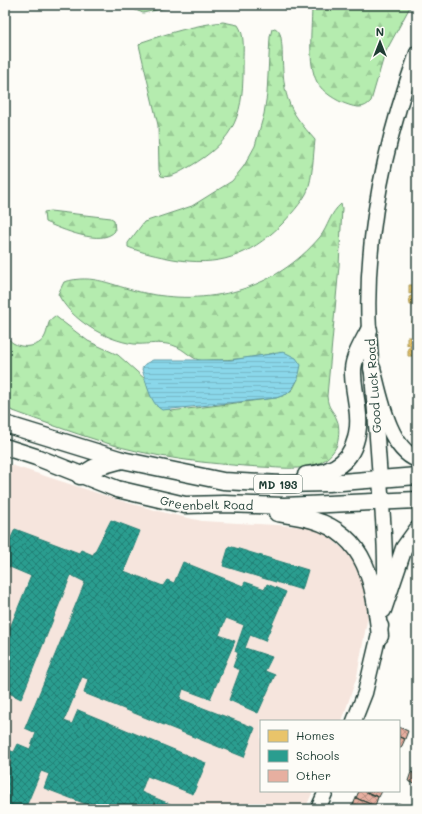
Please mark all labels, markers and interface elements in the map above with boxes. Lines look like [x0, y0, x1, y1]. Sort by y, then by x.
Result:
north arrow [360, 22, 400, 62]
text: N [376, 24, 384, 39]
street label: Good Luck Road [362, 338, 384, 434]
road number: MD 193 [254, 475, 302, 493]
street label: Greenbelt Road [159, 491, 254, 513]
legend [260, 720, 400, 792]
text: Homes [296, 727, 335, 743]
text: Schools [296, 747, 340, 763]
text: Other [296, 767, 331, 783]

